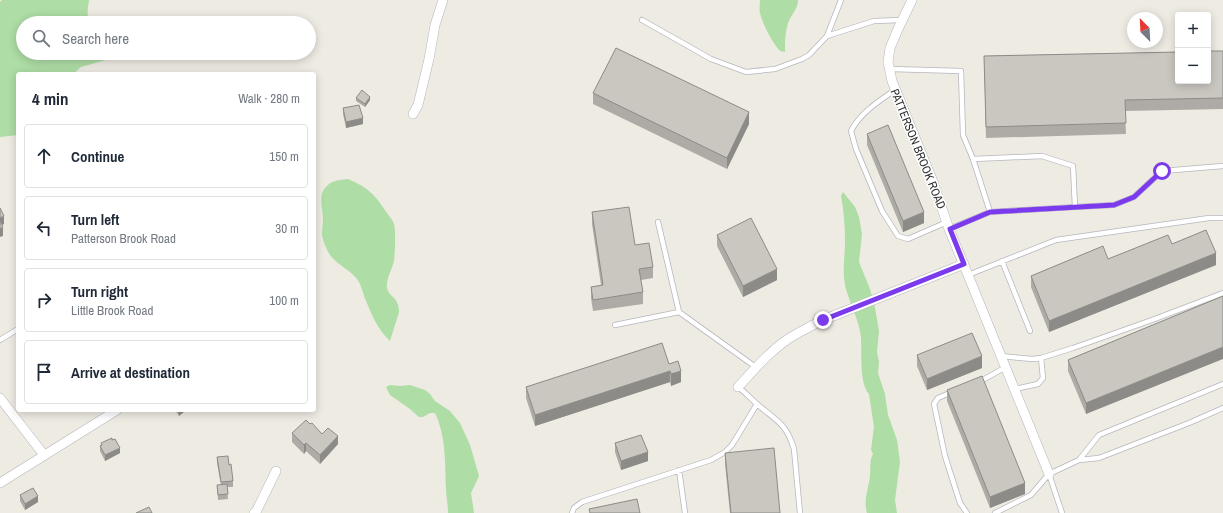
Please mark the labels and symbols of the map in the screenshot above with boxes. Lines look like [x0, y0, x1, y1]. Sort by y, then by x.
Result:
north arrow [1127, 12, 1163, 48]
street label: PATTERSON BROOK ROAD [887, 87, 949, 211]
route start [1153, 162, 1171, 180]
route end [814, 311, 832, 329]

